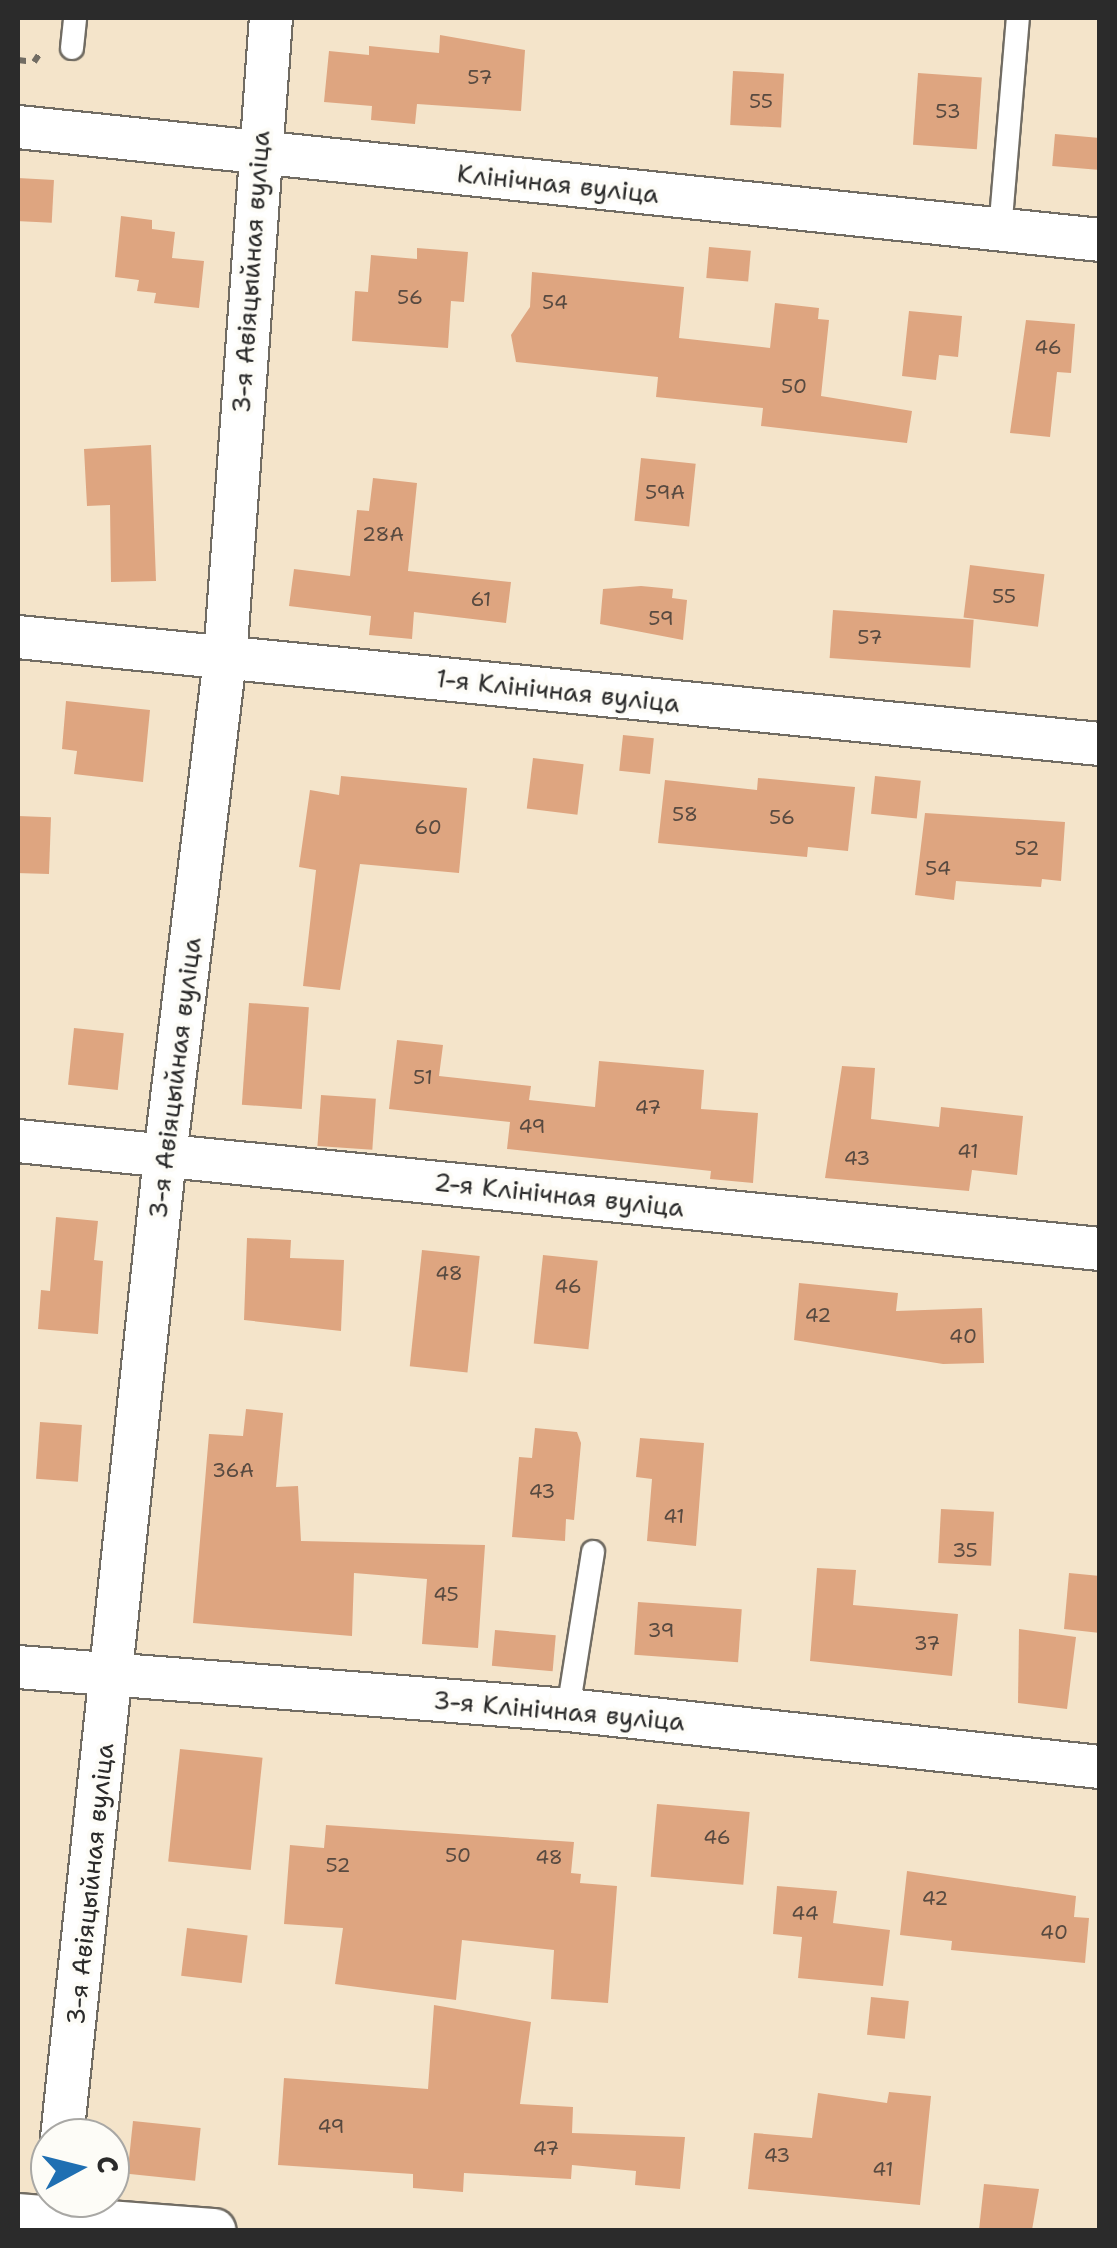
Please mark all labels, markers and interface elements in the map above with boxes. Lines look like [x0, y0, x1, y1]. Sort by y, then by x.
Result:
house number: 57 [467, 65, 493, 89]
house number: 55 [749, 89, 773, 113]
house number: 53 [935, 99, 961, 123]
street label: 3-я Авіяцыйная вуліца [226, 130, 276, 414]
street label: Клінічная вуліца [456, 158, 660, 210]
house number: 56 [397, 285, 423, 309]
house number: 54 [542, 290, 568, 314]
house number: 46 [1034, 335, 1062, 359]
house number: 50 [781, 374, 807, 398]
house number: 59А [645, 480, 685, 504]
house number: 28А [362, 522, 404, 546]
house number: 55 [992, 584, 1016, 608]
house number: 61 [471, 587, 491, 611]
house number: 59 [648, 606, 674, 630]
house number: 57 [857, 625, 883, 649]
street label: 1-я Клінічная вуліца [435, 663, 681, 719]
house number: 58 [672, 802, 698, 826]
house number: 56 [769, 805, 795, 829]
house number: 60 [414, 815, 442, 839]
house number: 52 [1014, 836, 1040, 860]
house number: 54 [925, 856, 951, 880]
street label: 3-я Авіяцыйная вуліца [143, 936, 207, 1220]
house number: 51 [413, 1065, 433, 1089]
house number: 47 [635, 1095, 661, 1119]
house number: 49 [518, 1114, 546, 1138]
house number: 41 [957, 1139, 979, 1163]
house number: 43 [844, 1146, 870, 1170]
street label: 2-я Клінічная вуліца [432, 1167, 686, 1223]
house number: 48 [435, 1261, 463, 1285]
house number: 46 [554, 1274, 582, 1298]
house number: 42 [805, 1303, 831, 1327]
house number: 40 [949, 1324, 977, 1348]
house number: 36А [212, 1458, 254, 1482]
house number: 43 [529, 1479, 555, 1503]
house number: 41 [663, 1504, 685, 1528]
house number: 35 [952, 1538, 978, 1562]
house number: 45 [433, 1582, 459, 1606]
house number: 39 [648, 1618, 674, 1642]
house number: 37 [914, 1631, 940, 1655]
street label: 3-я Клінічная вуліца [432, 1685, 686, 1737]
street label: 3-я Авіяцыйная вуліца [60, 1742, 120, 2026]
house number: 46 [703, 1825, 731, 1849]
house number: 50 [445, 1843, 471, 1867]
house number: 48 [535, 1845, 563, 1869]
house number: 52 [325, 1853, 351, 1877]
house number: 42 [922, 1886, 948, 1910]
house number: 44 [791, 1901, 819, 1925]
house number: 40 [1040, 1920, 1068, 1944]
house number: 49 [317, 2114, 345, 2138]
north arrow [30, 2118, 130, 2218]
house number: 47 [533, 2136, 559, 2160]
house number: 43 [764, 2143, 790, 2167]
text: С [88, 2154, 128, 2175]
house number: 41 [872, 2157, 894, 2181]

